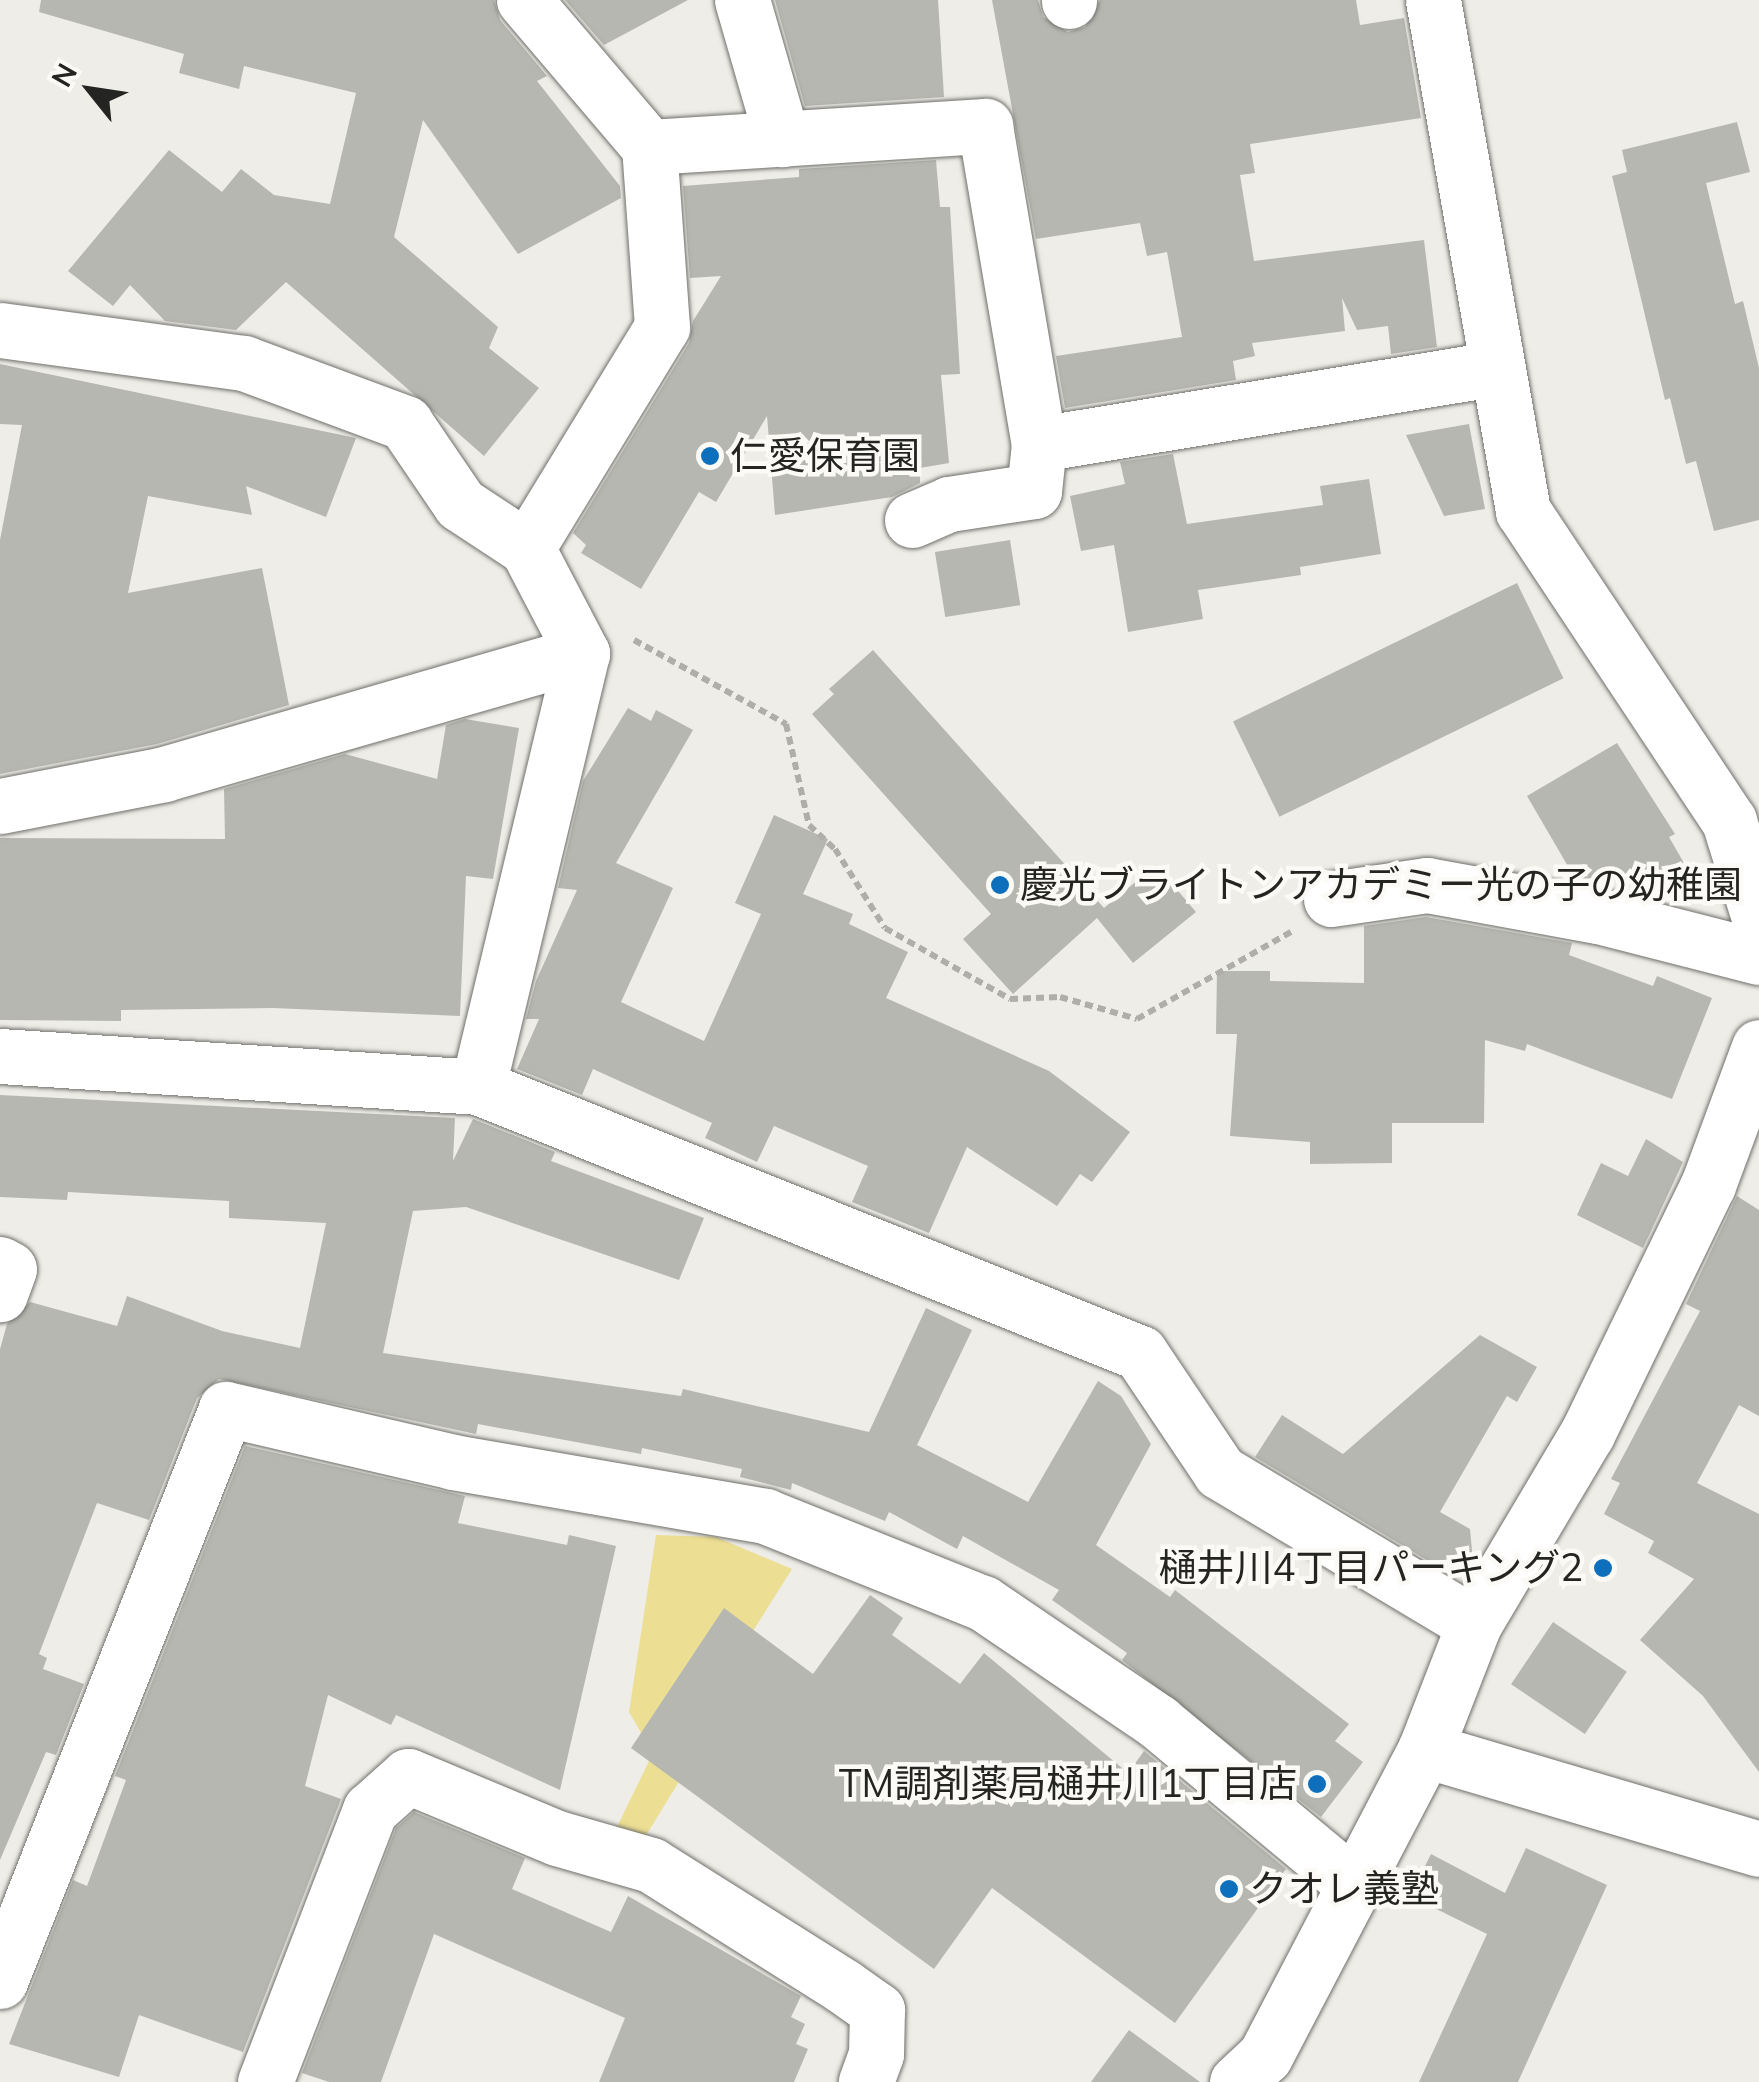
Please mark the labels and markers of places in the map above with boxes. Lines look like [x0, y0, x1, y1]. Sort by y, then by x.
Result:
place label: 仁愛保育園 [730, 433, 920, 479]
marker: 仁愛保育園 [699, 445, 721, 467]
place label: 慶光ブライトンアカデミー光の子の幼稚園 [1020, 862, 1742, 908]
marker: 慶光ブライトンアカデミー光の子の幼稚園 [989, 874, 1011, 896]
place label: 樋井川4丁目パーキング2 [1157, 1545, 1583, 1591]
marker: 樋井川4丁目パーキング2 [1592, 1557, 1614, 1579]
place label: TM調剤薬局樋井川1丁目店 [839, 1761, 1297, 1807]
marker: TM調剤薬局樋井川1丁目店 [1306, 1773, 1328, 1795]
place label: クオレ義塾 [1249, 1866, 1439, 1912]
marker: クオレ義塾 [1218, 1878, 1240, 1900]

